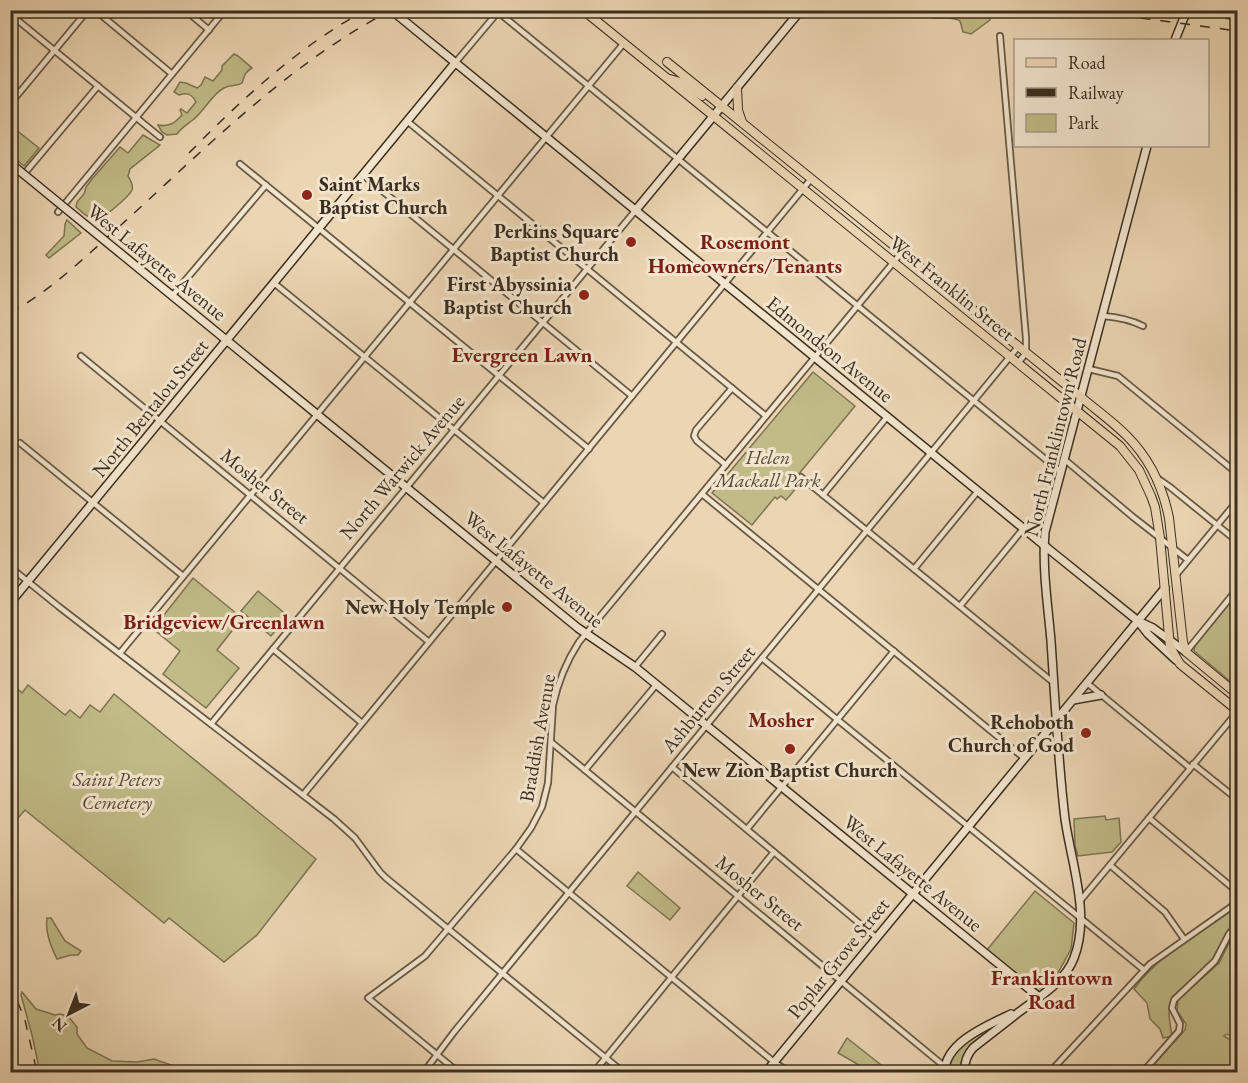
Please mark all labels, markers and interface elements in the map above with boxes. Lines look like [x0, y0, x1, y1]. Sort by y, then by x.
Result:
legend [1014, 39, 1209, 147]
text: Road [1068, 51, 1107, 74]
text: Railway [1068, 81, 1124, 104]
text: Park [1068, 111, 1099, 134]
place label: Saint Marks Baptist Church [319, 171, 448, 220]
marker: Saint Marks Baptist Church [300, 188, 314, 202]
street label: West Lafayette Avenue [82, 198, 232, 326]
place label: Perkins Square Baptist Church [490, 218, 619, 267]
district label: Rosemont Homeowners/Tenants [648, 228, 842, 279]
street label: West Franklin Street [884, 229, 1021, 347]
marker: Perkins Square Baptist Church [624, 235, 638, 249]
place label: First Abyssinia Baptist Church [443, 271, 572, 320]
marker: First Abyssinia Baptist Church [577, 288, 591, 302]
street label: Edmondson Avenue [761, 290, 899, 408]
street label: North Bentalou Street [86, 333, 214, 482]
street label: North Franklintown Road [1018, 334, 1093, 539]
district label: Evergreen Lawn [452, 341, 592, 368]
street label: North Warwick Avenue [334, 389, 470, 545]
street label: Mosher Street [215, 442, 315, 530]
park label: Helen Mackall Park [714, 444, 821, 493]
street label: West Lafayette Avenue [459, 505, 609, 633]
place label: New Holy Temple [345, 594, 495, 620]
marker: New Holy Temple [500, 600, 514, 614]
district label: Bridgeview/Greenlawn [123, 608, 325, 635]
street label: Ashburton Street [655, 639, 761, 759]
street label: Braddish Avenue [513, 672, 561, 804]
district label: Mosher [748, 706, 814, 733]
place label: Rehoboth Church of God [948, 709, 1074, 758]
marker: Rehoboth Church of God [1079, 726, 1093, 740]
marker: New Zion Baptist Church [783, 742, 797, 756]
place label: New Zion Baptist Church [682, 757, 898, 783]
park label: Saint Peters Cemetery [72, 766, 162, 815]
street label: West Lafayette Avenue [838, 809, 988, 937]
street label: Mosher Street [710, 849, 810, 937]
street label: Poplar Grove Street [781, 892, 895, 1024]
district label: Franklintown Road [991, 964, 1113, 1015]
north arrow [39, 984, 99, 1044]
text: N [47, 1013, 71, 1037]

